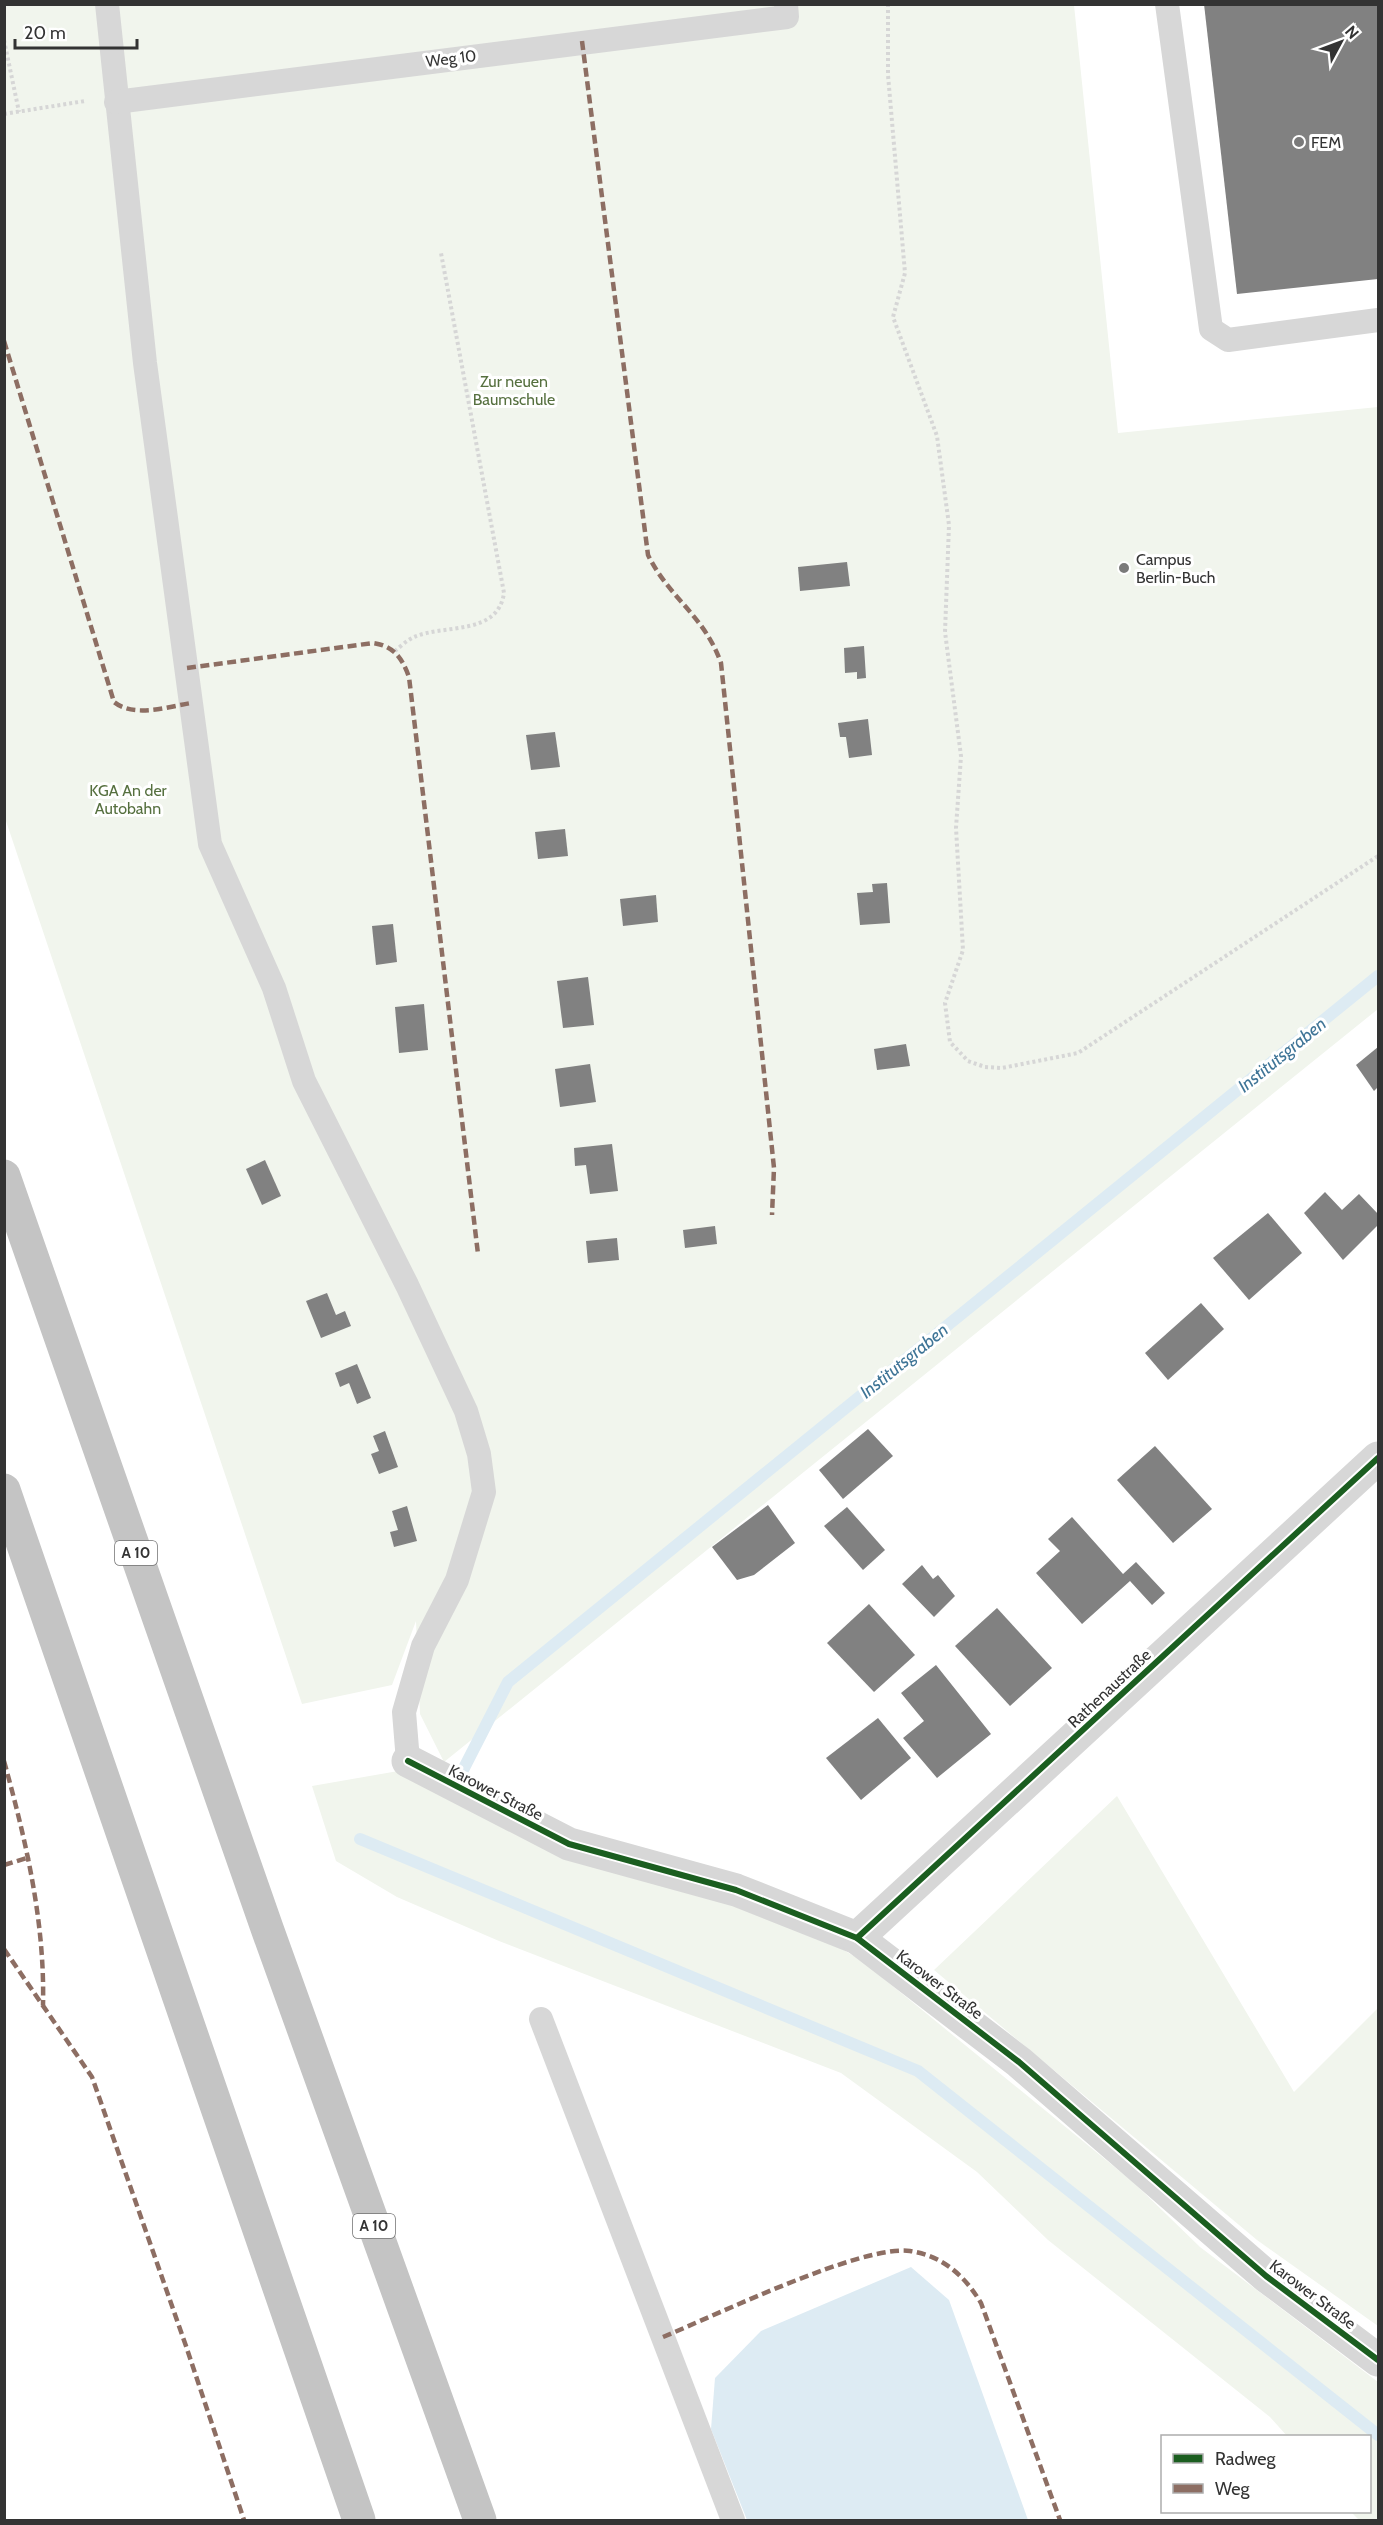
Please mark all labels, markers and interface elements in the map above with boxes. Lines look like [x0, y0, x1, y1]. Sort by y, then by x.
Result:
scale bar [15, 12, 136, 50]
north arrow [1311, 12, 1371, 72]
text: 20 m [24, 22, 66, 44]
text: N [1341, 22, 1363, 43]
street label: Weg 10 [425, 46, 477, 71]
place label: FEM [1311, 133, 1341, 152]
marker: FEM [1292, 135, 1306, 149]
park label: Zur neuen Baumschule [473, 372, 555, 409]
place label: Campus Berlin-Buch [1136, 550, 1216, 587]
marker: Campus Berlin-Buch [1117, 561, 1131, 575]
park label: KGA An der Autobahn [89, 781, 168, 818]
water label: Institutsgraben [1233, 1013, 1331, 1097]
water label: Institutsgraben [855, 1319, 953, 1403]
road number: A 10 [115, 1541, 157, 1565]
street label: Rathenaustraße [1064, 1645, 1155, 1732]
street label: Karower Straße [446, 1761, 546, 1824]
street label: Karower Straße [893, 1946, 987, 2023]
road number: A 10 [353, 2214, 395, 2238]
street label: Karower Straße [1266, 2256, 1360, 2333]
legend [1161, 2435, 1371, 2513]
text: Radweg [1215, 2448, 1277, 2470]
text: Weg [1215, 2478, 1251, 2500]

